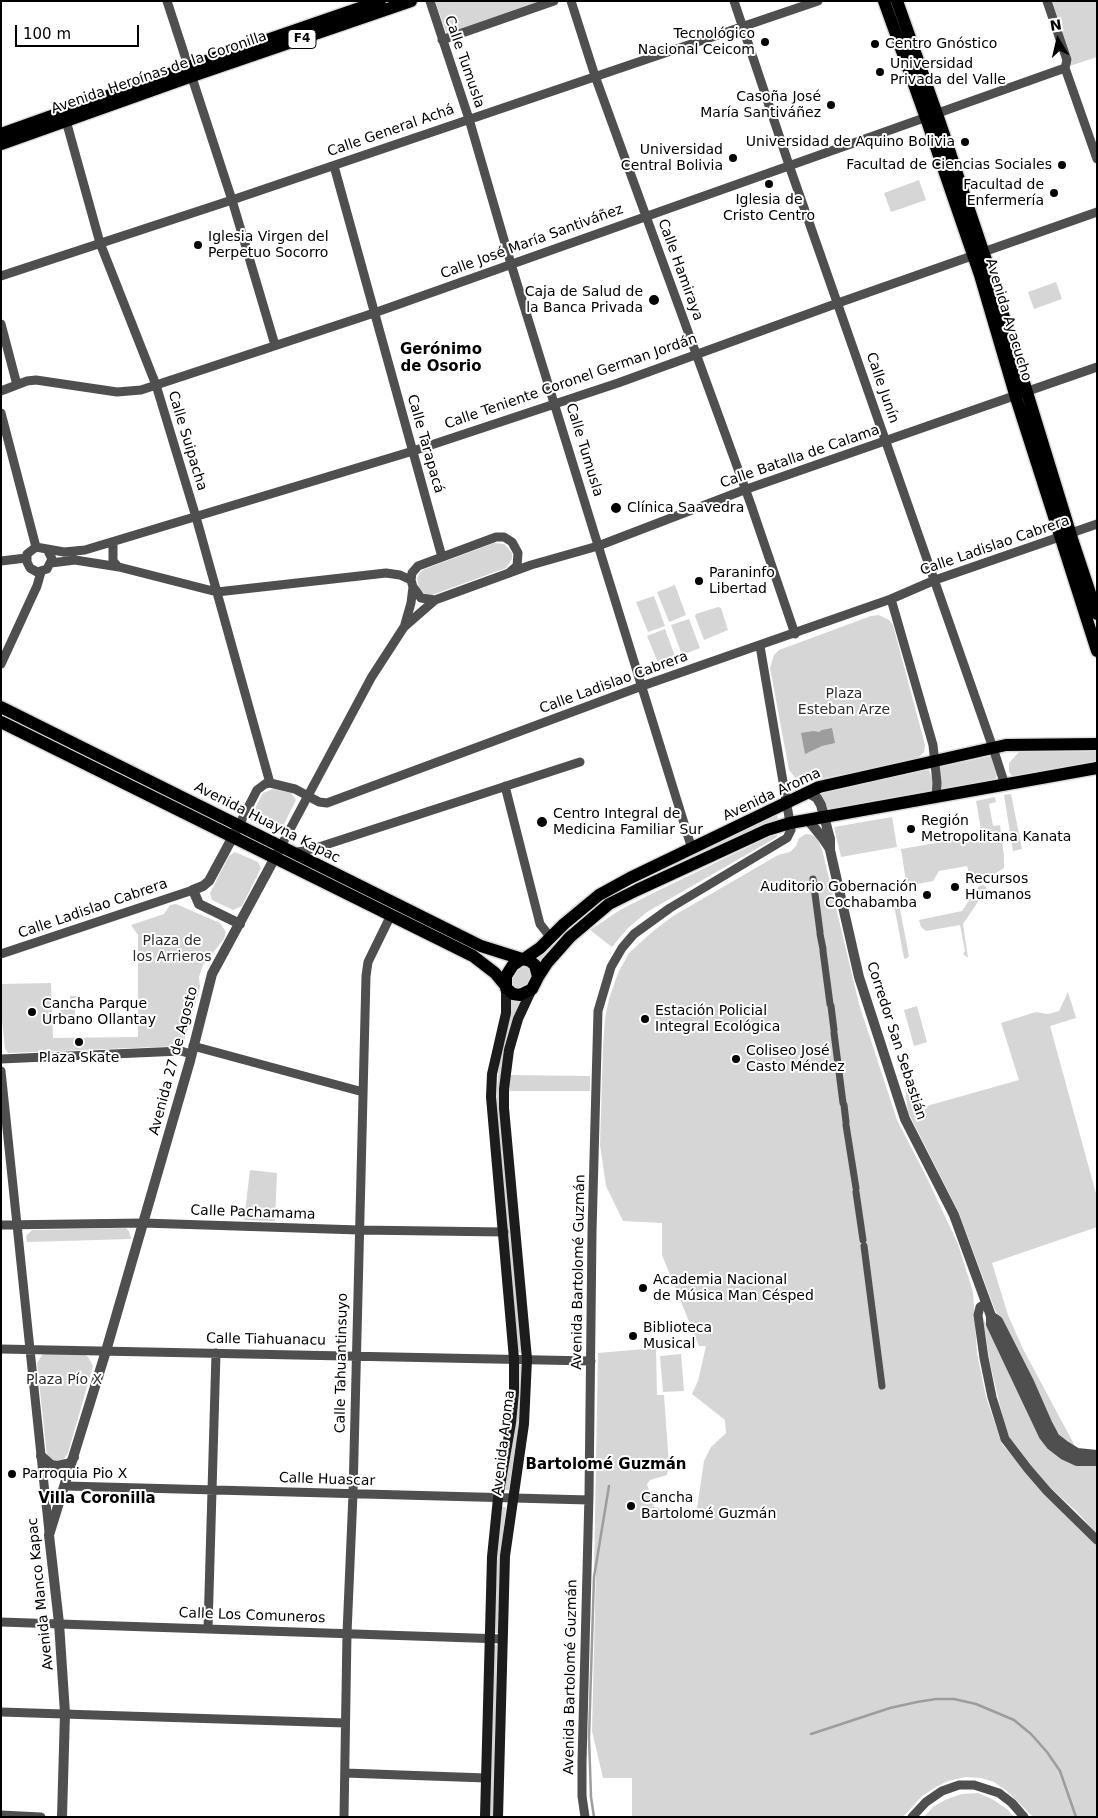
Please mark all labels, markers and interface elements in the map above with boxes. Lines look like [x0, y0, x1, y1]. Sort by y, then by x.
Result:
street label: Calle Tumusla [440, 14, 488, 110]
scale bar [18, 15, 141, 47]
north arrow [1033, 15, 1083, 65]
text: N [1049, 16, 1063, 34]
text: 100 m [23, 25, 71, 43]
place label: Tecnológico Nacional Ceicom [638, 26, 755, 58]
street label: Avenida Heroínas de la Coronilla [49, 28, 269, 118]
road number: F4 [288, 30, 316, 48]
marker: Tecnológico Nacional Ceicom [759, 36, 771, 48]
place label: Centro Gnóstico [885, 36, 997, 52]
marker: Centro Gnóstico [869, 38, 881, 50]
place label: Universidad Privada del Valle [890, 56, 1006, 88]
marker: Universidad Privada del Valle [874, 66, 886, 78]
place label: Casoña José María Santiváñez [700, 89, 821, 121]
marker: Casoña José María Santiváñez [825, 99, 837, 111]
street label: Calle General Achá [325, 101, 457, 161]
place label: Universidad de Aquino Bolivia [746, 134, 955, 150]
marker: Universidad de Aquino Bolivia [959, 136, 971, 148]
place label: Universidad Central Bolivia [621, 142, 723, 174]
marker: Universidad Central Bolivia [727, 152, 739, 164]
place label: Facultad de Ciencias Sociales [846, 157, 1052, 173]
marker: Facultad de Ciencias Sociales [1056, 159, 1068, 171]
place label: Facultad de Enfermería [963, 177, 1044, 210]
marker: Iglesia de Cristo Centro [763, 178, 775, 190]
marker: Facultad de Enfermería [1048, 187, 1060, 199]
place label: Iglesia de Cristo Centro [723, 192, 815, 224]
street label: Calle José María Santiváñez [438, 201, 626, 283]
street label: Calle Hamiraya [654, 217, 706, 323]
place label: Iglesia Virgen del Perpetuo Socorro [208, 229, 329, 262]
marker: Iglesia Virgen del Perpetuo Socorro [192, 239, 204, 251]
street label: Avenida Ayacucho [981, 257, 1035, 383]
place label: Caja de Salud de la Banca Privada [525, 284, 643, 316]
marker: Caja de Salud de la Banca Privada [647, 293, 661, 307]
street label: Calle Teniente Coronel German Jordán [443, 331, 699, 433]
district label: Gerónimo de Osorio [400, 341, 482, 376]
street label: Calle Junín [862, 350, 902, 426]
street label: Calle Suipacha [164, 389, 210, 493]
street label: Calle Tarapacá [403, 393, 447, 495]
street label: Calle Tumusla [562, 401, 606, 499]
street label: Calle Batalla de Calama [718, 422, 882, 492]
place label: Clínica Saavedra [627, 500, 744, 516]
marker: Clínica Saavedra [609, 501, 623, 515]
street label: Calle Ladislao Cabrera [918, 513, 1072, 579]
place label: Paraninfo Libertad [709, 565, 775, 598]
marker: Paraninfo Libertad [693, 575, 705, 587]
street label: Calle Ladislao Cabrera [537, 648, 691, 718]
park label: Plaza Esteban Arze [798, 686, 890, 719]
street label: Avenida Aroma [720, 765, 824, 825]
street label: Avenida Huayna Kapac [191, 779, 343, 867]
place label: Centro Integral de Medicina Familiar Sur [553, 806, 703, 839]
place label: Región Metropolitana Kanata [921, 813, 1071, 846]
marker: Centro Integral de Medicina Familiar Sur [535, 815, 549, 829]
marker: Región Metropolitana Kanata [905, 823, 917, 835]
place label: Recursos Humanos [965, 871, 1031, 904]
street label: Calle Ladislao Cabrera [16, 876, 170, 942]
place label: Auditorio Gobernación Cochabamba [760, 879, 917, 912]
marker: Recursos Humanos [949, 881, 961, 893]
marker: Auditorio Gobernación Cochabamba [921, 889, 933, 901]
park label: Plaza de los Arrieros [133, 933, 211, 966]
street label: Corredor San Sebastián [862, 960, 930, 1122]
street label: Avenida 27 de Agosto [146, 985, 202, 1137]
place label: Cancha Parque Urbano Ollantay [42, 996, 156, 1028]
place label: Estación Policial Integral Ecológica [655, 1003, 780, 1036]
marker: Cancha Parque Urbano Ollantay [26, 1006, 38, 1018]
marker: Estación Policial Integral Ecológica [639, 1013, 651, 1025]
marker: Plaza Skate [73, 1036, 85, 1048]
place label: Coliseo José Casto Méndez [746, 1043, 845, 1076]
place label: Plaza Skate [39, 1050, 119, 1066]
marker: Coliseo José Casto Méndez [730, 1053, 742, 1065]
street label: Avenida Bartolomé Guzmán [569, 1174, 589, 1370]
street label: Calle Pachamama [190, 1202, 316, 1224]
place label: Academia Nacional de Música Man Césped [653, 1272, 814, 1304]
marker: Academia Nacional de Música Man Césped [637, 1282, 649, 1294]
street label: Calle Tahuantinsuyo [332, 1293, 352, 1433]
place label: Biblioteca Musical [643, 1320, 712, 1352]
marker: Biblioteca Musical [627, 1330, 639, 1342]
street label: Calle Tiahuanacu [206, 1331, 326, 1349]
park label: Plaza Pío X [26, 1372, 102, 1388]
street label: Avenida Aroma [489, 1389, 519, 1497]
district label: Bartolomé Guzmán [525, 1456, 687, 1474]
place label: Parroquia Pio X [22, 1466, 127, 1482]
marker: Parroquia Pio X [6, 1468, 18, 1480]
street label: Calle Huascar [278, 1470, 376, 1490]
district label: Villa Coronilla [38, 1490, 156, 1508]
place label: Cancha Bartolomé Guzmán [641, 1490, 776, 1522]
marker: Cancha Bartolomé Guzmán [625, 1500, 637, 1512]
street label: Avenida Manco Kapac [25, 1517, 57, 1671]
street label: Avenida Bartolomé Guzmán [561, 1579, 581, 1775]
street label: Calle Los Comuneros [178, 1605, 326, 1627]

